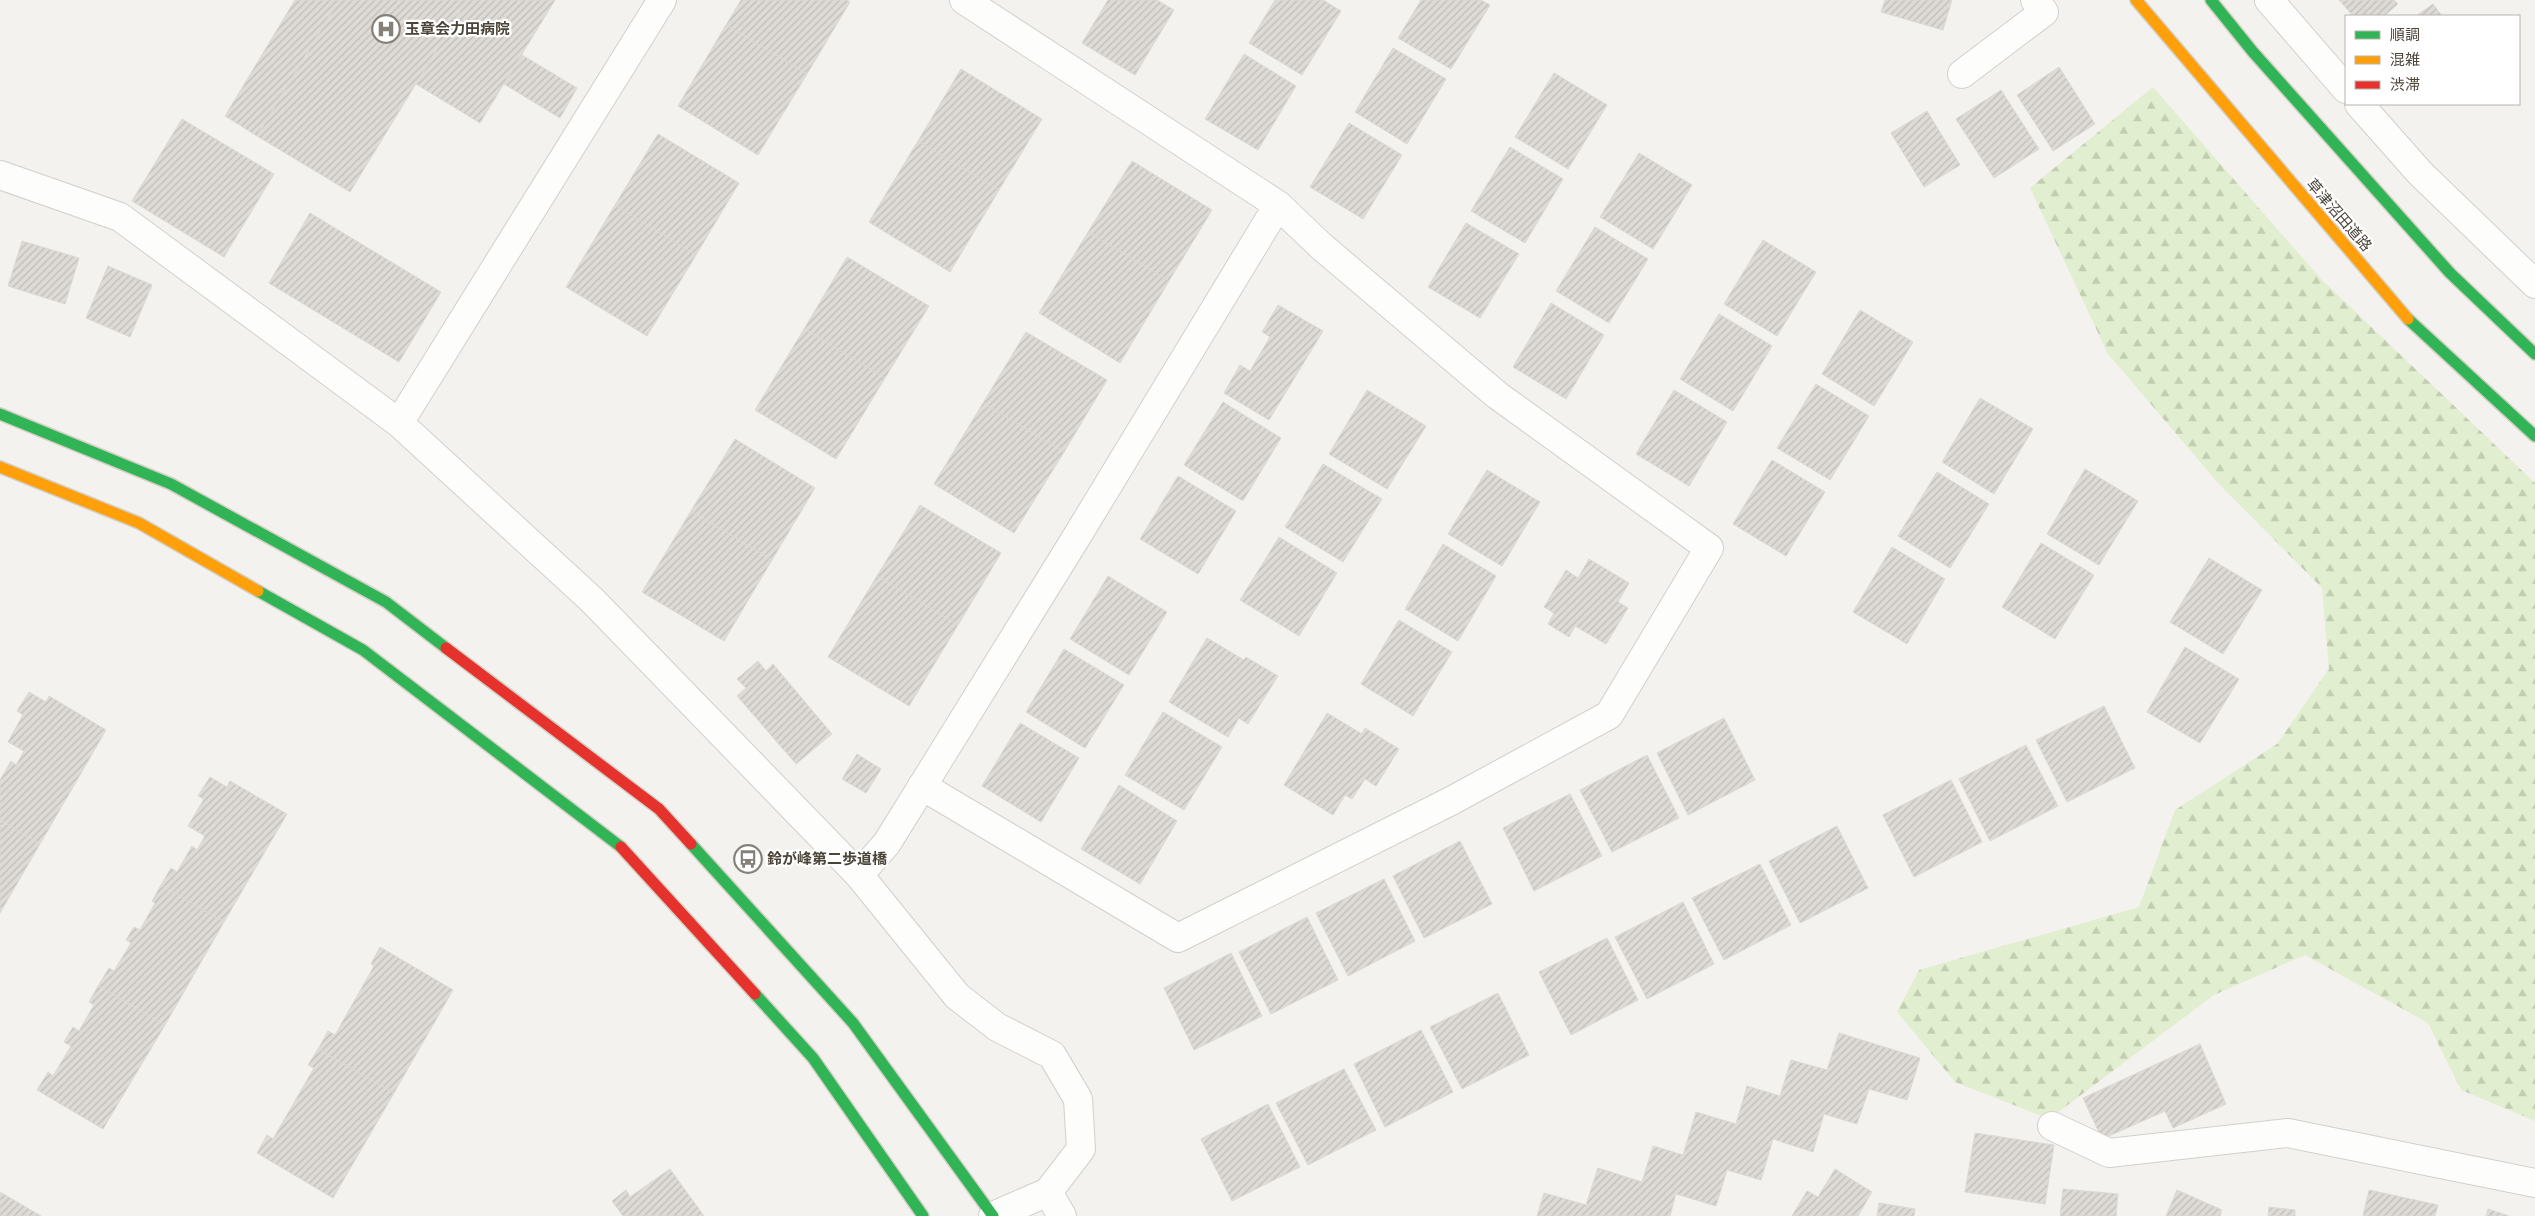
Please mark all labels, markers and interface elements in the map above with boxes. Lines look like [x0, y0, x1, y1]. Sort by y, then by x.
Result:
hospital icon: 玉章会力田病院 [371, 14, 401, 44]
legend [2345, 15, 2520, 105]
place label: 玉章会力田病院 [405, 19, 510, 40]
text: 順調 [2390, 25, 2420, 46]
text: 混雑 [2390, 50, 2420, 71]
text: 渋滞 [2390, 75, 2420, 96]
street label: 草津沼田道路 [2301, 174, 2376, 256]
bus stop icon: 鈴が峰第二歩道橋 [733, 844, 763, 874]
place label: 鈴が峰第二歩道橋 [767, 849, 888, 870]

